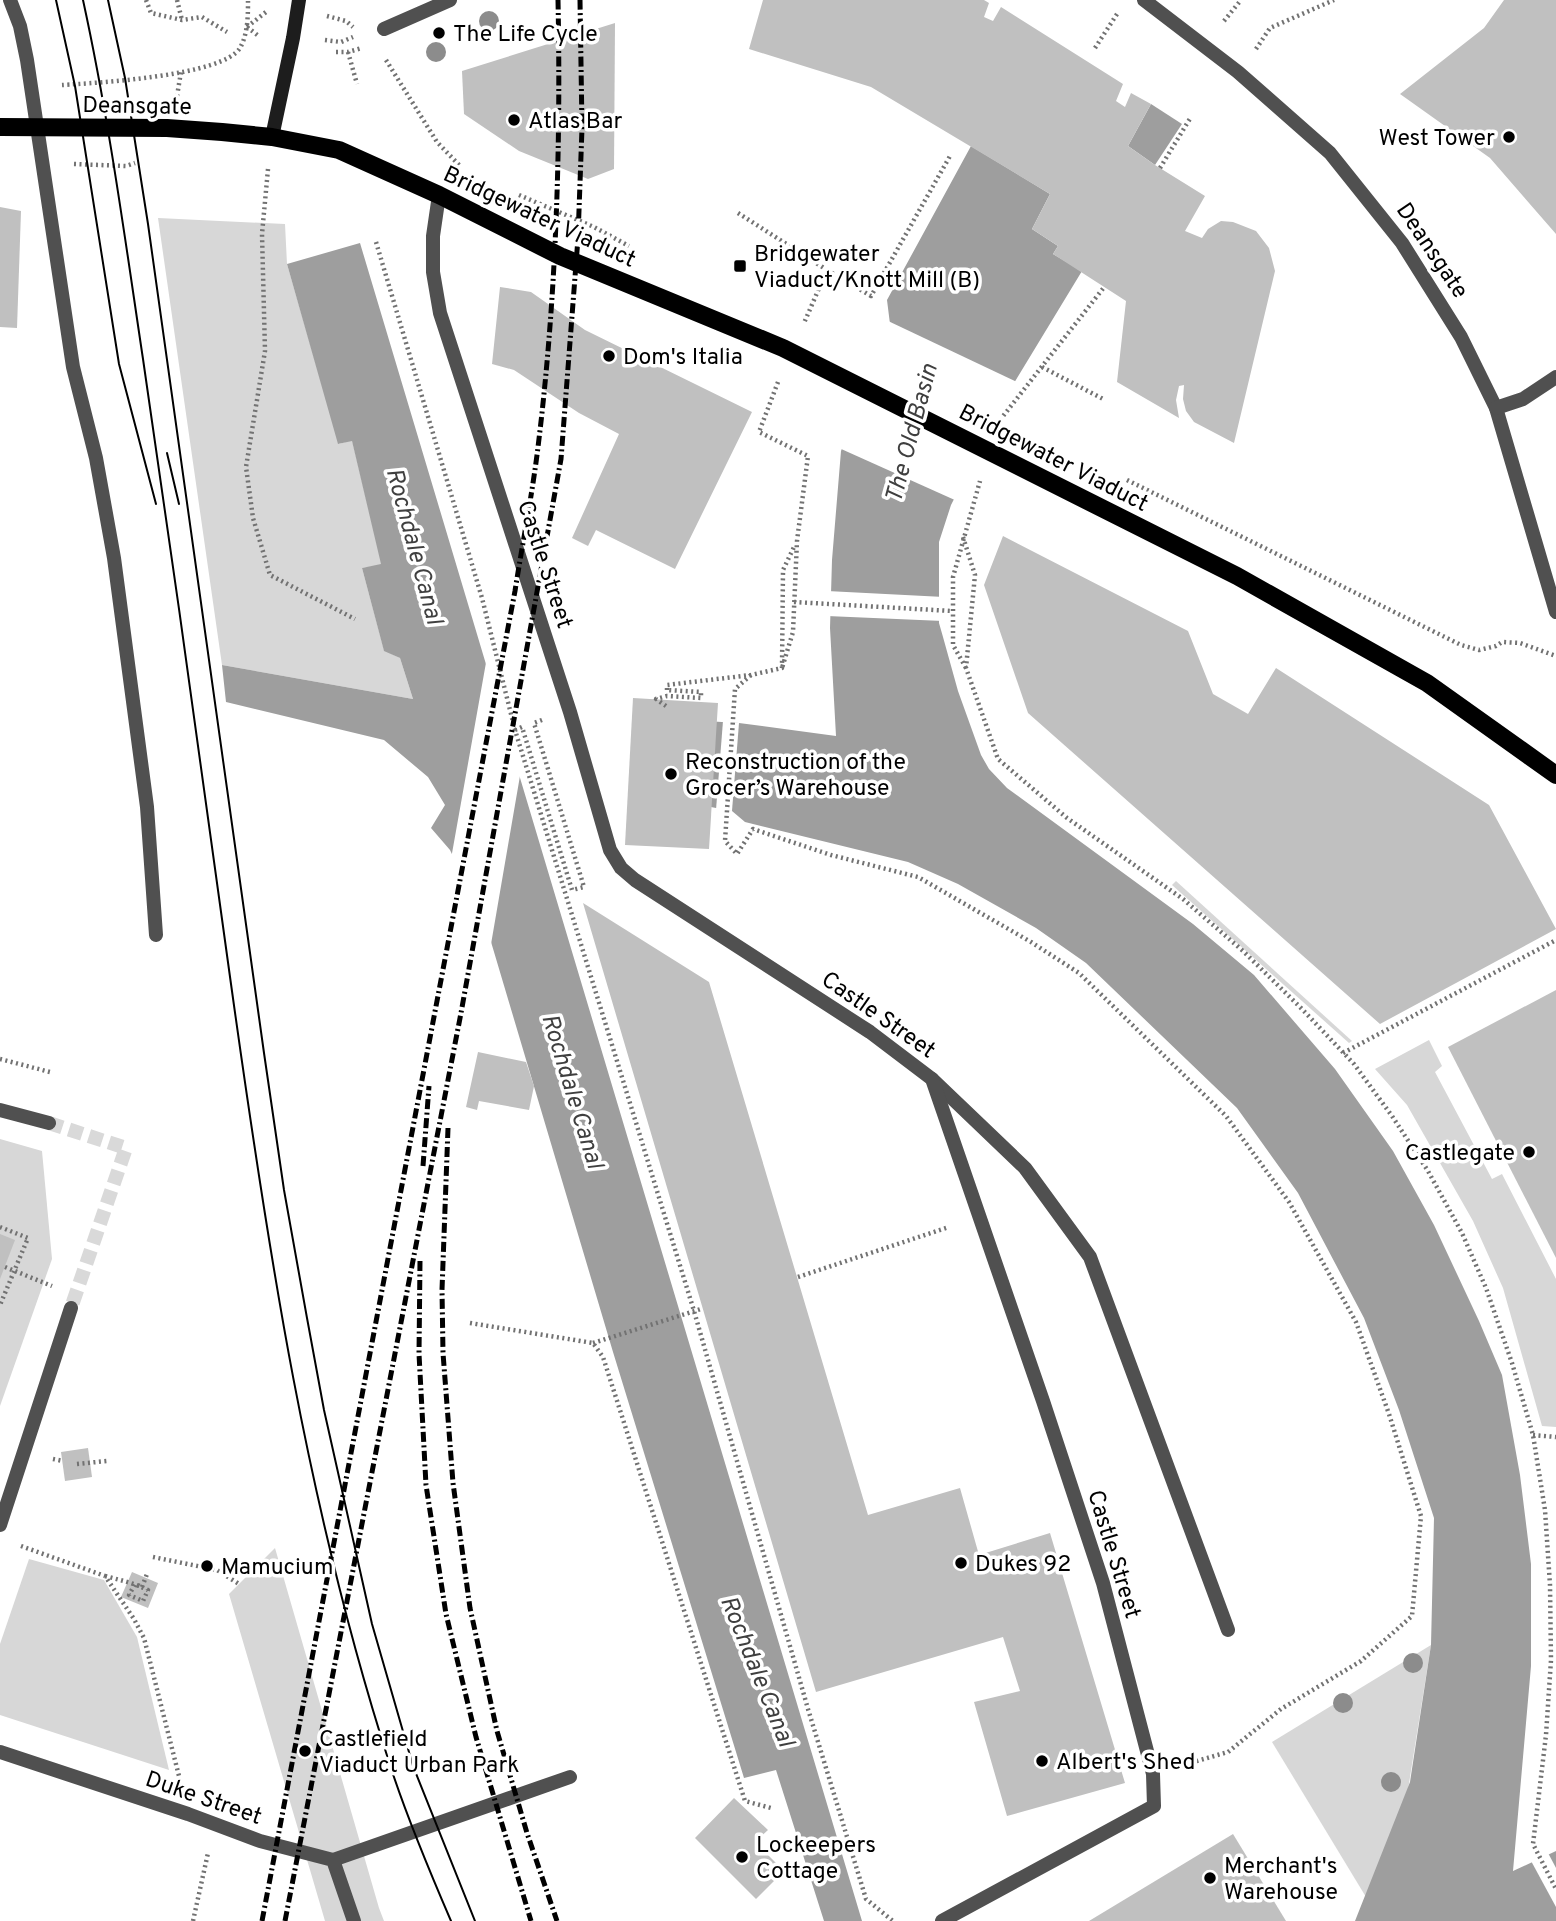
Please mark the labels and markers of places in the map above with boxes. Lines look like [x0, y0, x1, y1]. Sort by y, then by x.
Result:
place label: The Life Cycle [453, 21, 598, 50]
marker: The Life Cycle [431, 25, 447, 41]
place label: Atlas Bar [528, 108, 623, 137]
marker: Atlas Bar [506, 112, 522, 128]
place label: West Tower [1379, 125, 1495, 154]
marker: West Tower [1501, 129, 1517, 145]
place label: Bridgewater Viaduct/Knott Mill (B) [754, 241, 980, 296]
marker: Bridgewater Viaduct/Knott Mill (B) [732, 258, 748, 274]
place label: Dom's Italia [623, 344, 743, 373]
marker: Dom's Italia [601, 348, 617, 364]
place label: Reconstruction of the Grocer’s Warehouse [685, 749, 906, 804]
marker: Reconstruction of the Grocer’s Warehouse [663, 766, 679, 782]
place label: Castlegate [1405, 1140, 1515, 1169]
marker: Castlegate [1521, 1144, 1537, 1160]
place label: Dukes 92 [975, 1551, 1071, 1580]
place label: Mamucium [221, 1554, 333, 1583]
marker: Dukes 92 [953, 1555, 969, 1571]
marker: Mamucium [199, 1558, 215, 1574]
place label: Castlefield Viaduct Urban Park [319, 1726, 520, 1781]
marker: Castlefield Viaduct Urban Park [297, 1743, 313, 1759]
place label: Albert's Shed [1056, 1749, 1195, 1778]
marker: Albert's Shed [1034, 1753, 1050, 1769]
place label: Lockeepers Cottage [756, 1832, 876, 1887]
marker: Lockeepers Cottage [734, 1849, 750, 1865]
place label: Merchant's Warehouse [1224, 1853, 1338, 1908]
marker: Merchant's Warehouse [1202, 1870, 1218, 1886]

